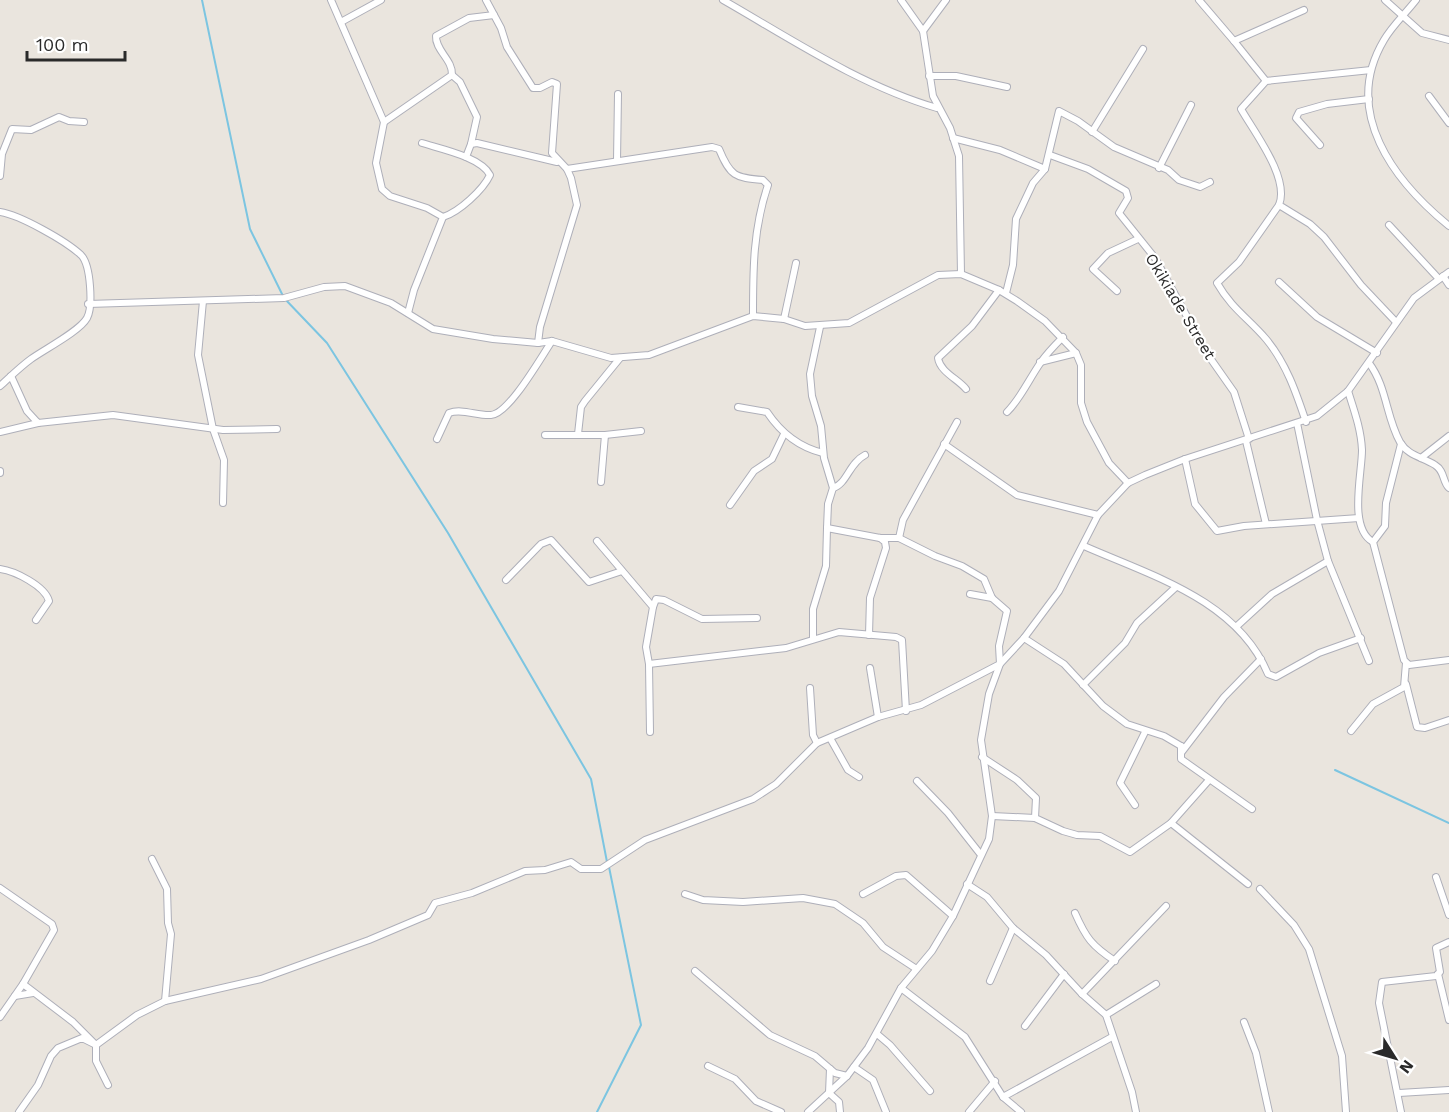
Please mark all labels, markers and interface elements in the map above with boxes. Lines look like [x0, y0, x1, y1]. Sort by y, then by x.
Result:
scale bar [27, 24, 124, 62]
text: 100 m [36, 34, 89, 55]
street label: Okikiade Street [1141, 250, 1220, 363]
north arrow [1365, 1028, 1425, 1088]
text: N [1395, 1056, 1418, 1077]

